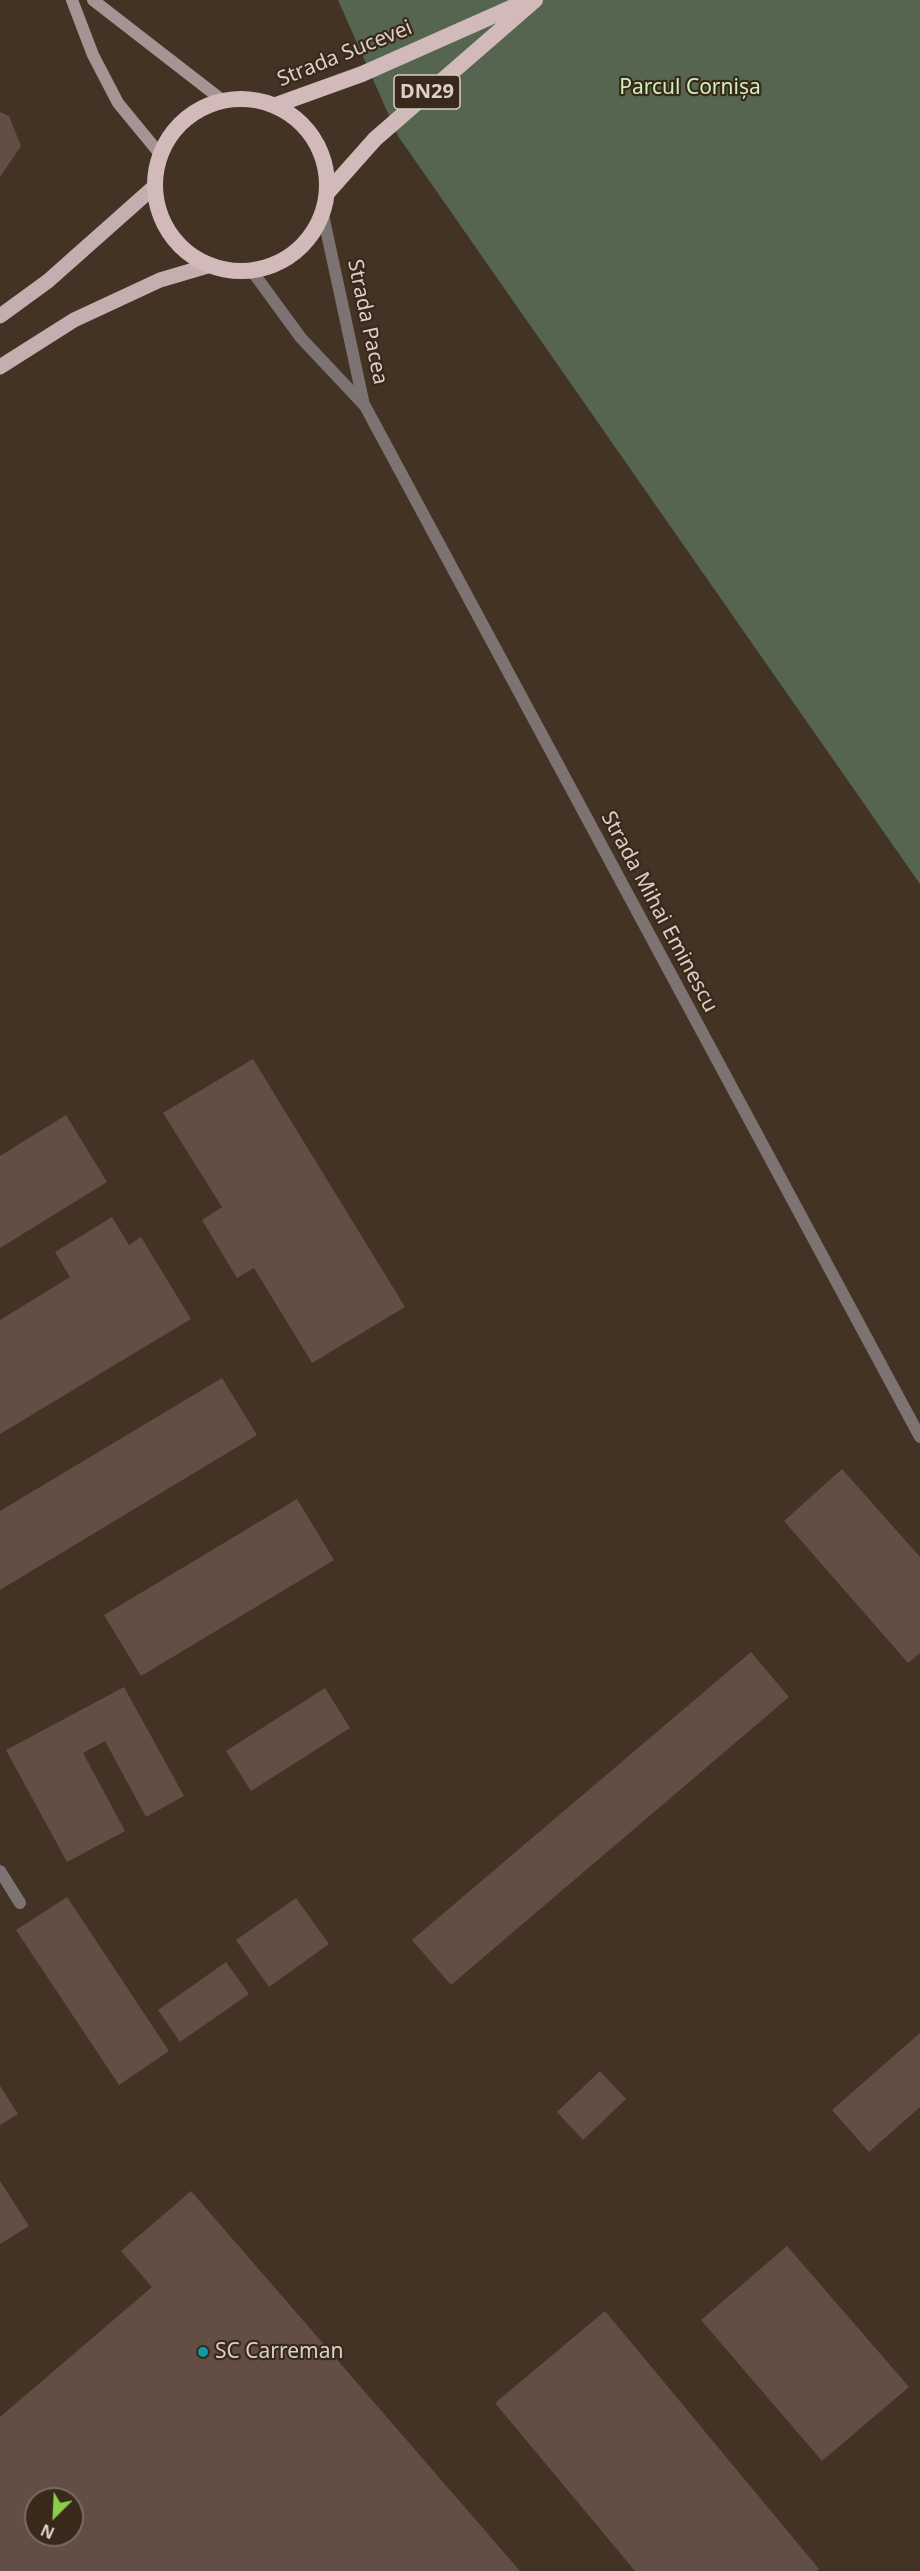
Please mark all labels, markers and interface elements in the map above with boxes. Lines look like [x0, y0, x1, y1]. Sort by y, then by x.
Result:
street label: Strada Sucevei [274, 15, 416, 93]
road number: DN29 [394, 75, 460, 109]
park label: Parcul Cornișa [619, 75, 761, 101]
street label: Strada Pacea [341, 257, 393, 387]
street label: Strada Mihai Eminescu [595, 807, 723, 1017]
place label: SC Carreman [215, 2339, 343, 2365]
marker: SC Carreman [196, 2345, 210, 2359]
north arrow [24, 2487, 84, 2547]
text: N [37, 2519, 58, 2544]

